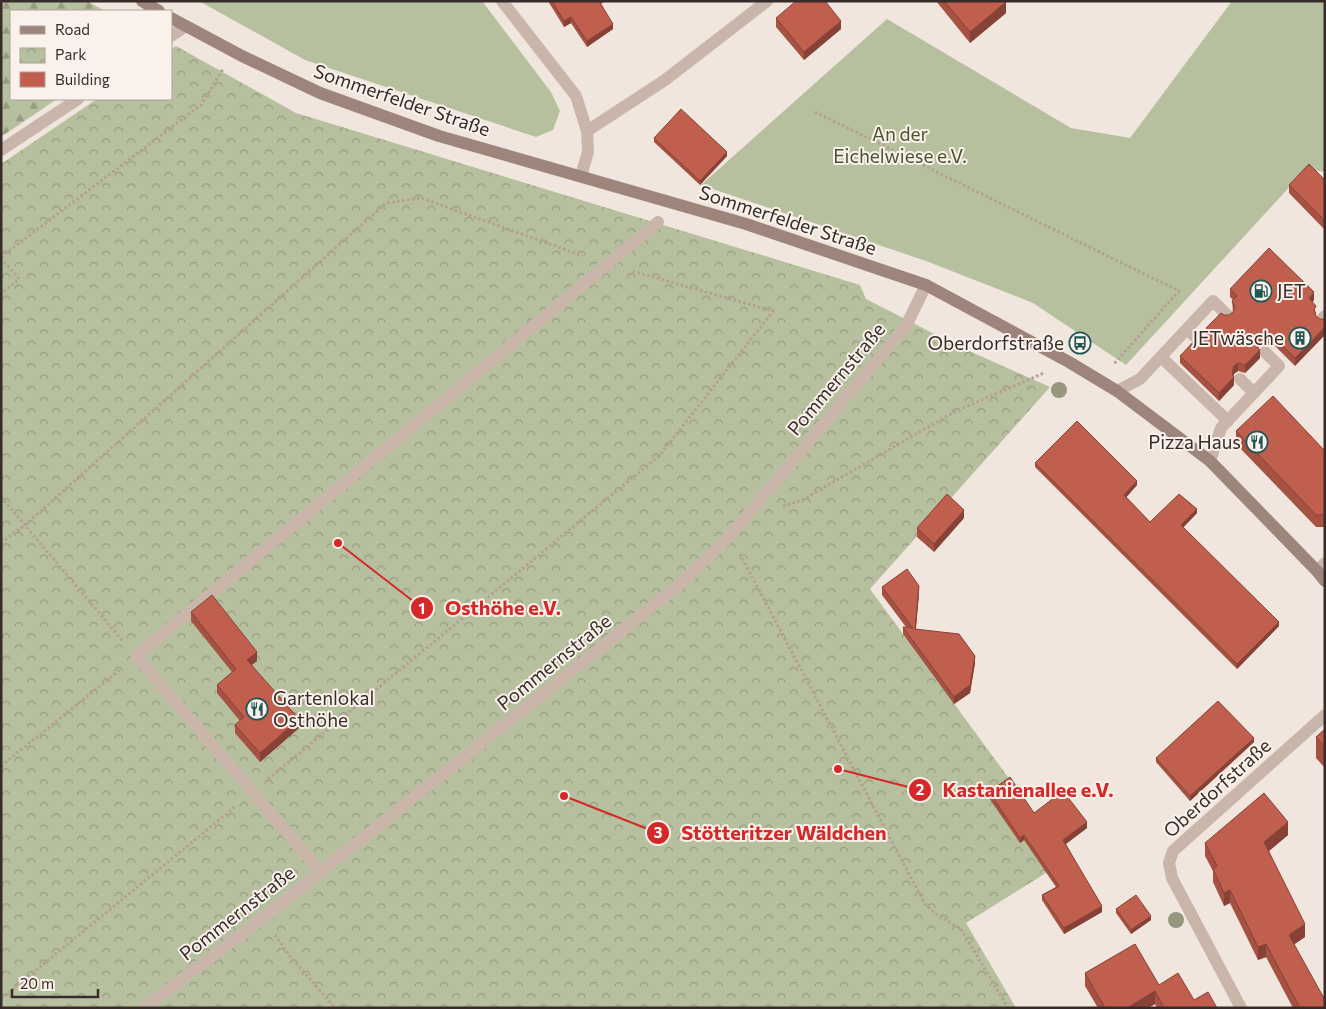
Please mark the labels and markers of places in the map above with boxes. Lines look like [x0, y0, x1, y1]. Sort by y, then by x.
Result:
fuel station icon: JET [1249, 279, 1273, 303]
place label: JET [1277, 279, 1306, 302]
place label: JETwäsche [1192, 326, 1284, 349]
building icon: JETwäsche [1288, 326, 1312, 350]
place label: Oberdorfstraße [928, 331, 1064, 354]
bus stop icon: Oberdorfstraße [1068, 331, 1092, 355]
place label: Pizza Haus [1148, 430, 1241, 453]
restaurant icon: Pizza Haus [1245, 430, 1269, 454]
callout: Osthöhe e.V. [410, 591, 571, 626]
place label: Gartenlokal Osthöhe [273, 686, 374, 731]
restaurant icon: Gartenlokal Osthöhe [245, 697, 269, 721]
callout: Kastanienallee e.V. [908, 773, 1124, 808]
callout: Stötteritzer Wäldchen [646, 815, 896, 850]

